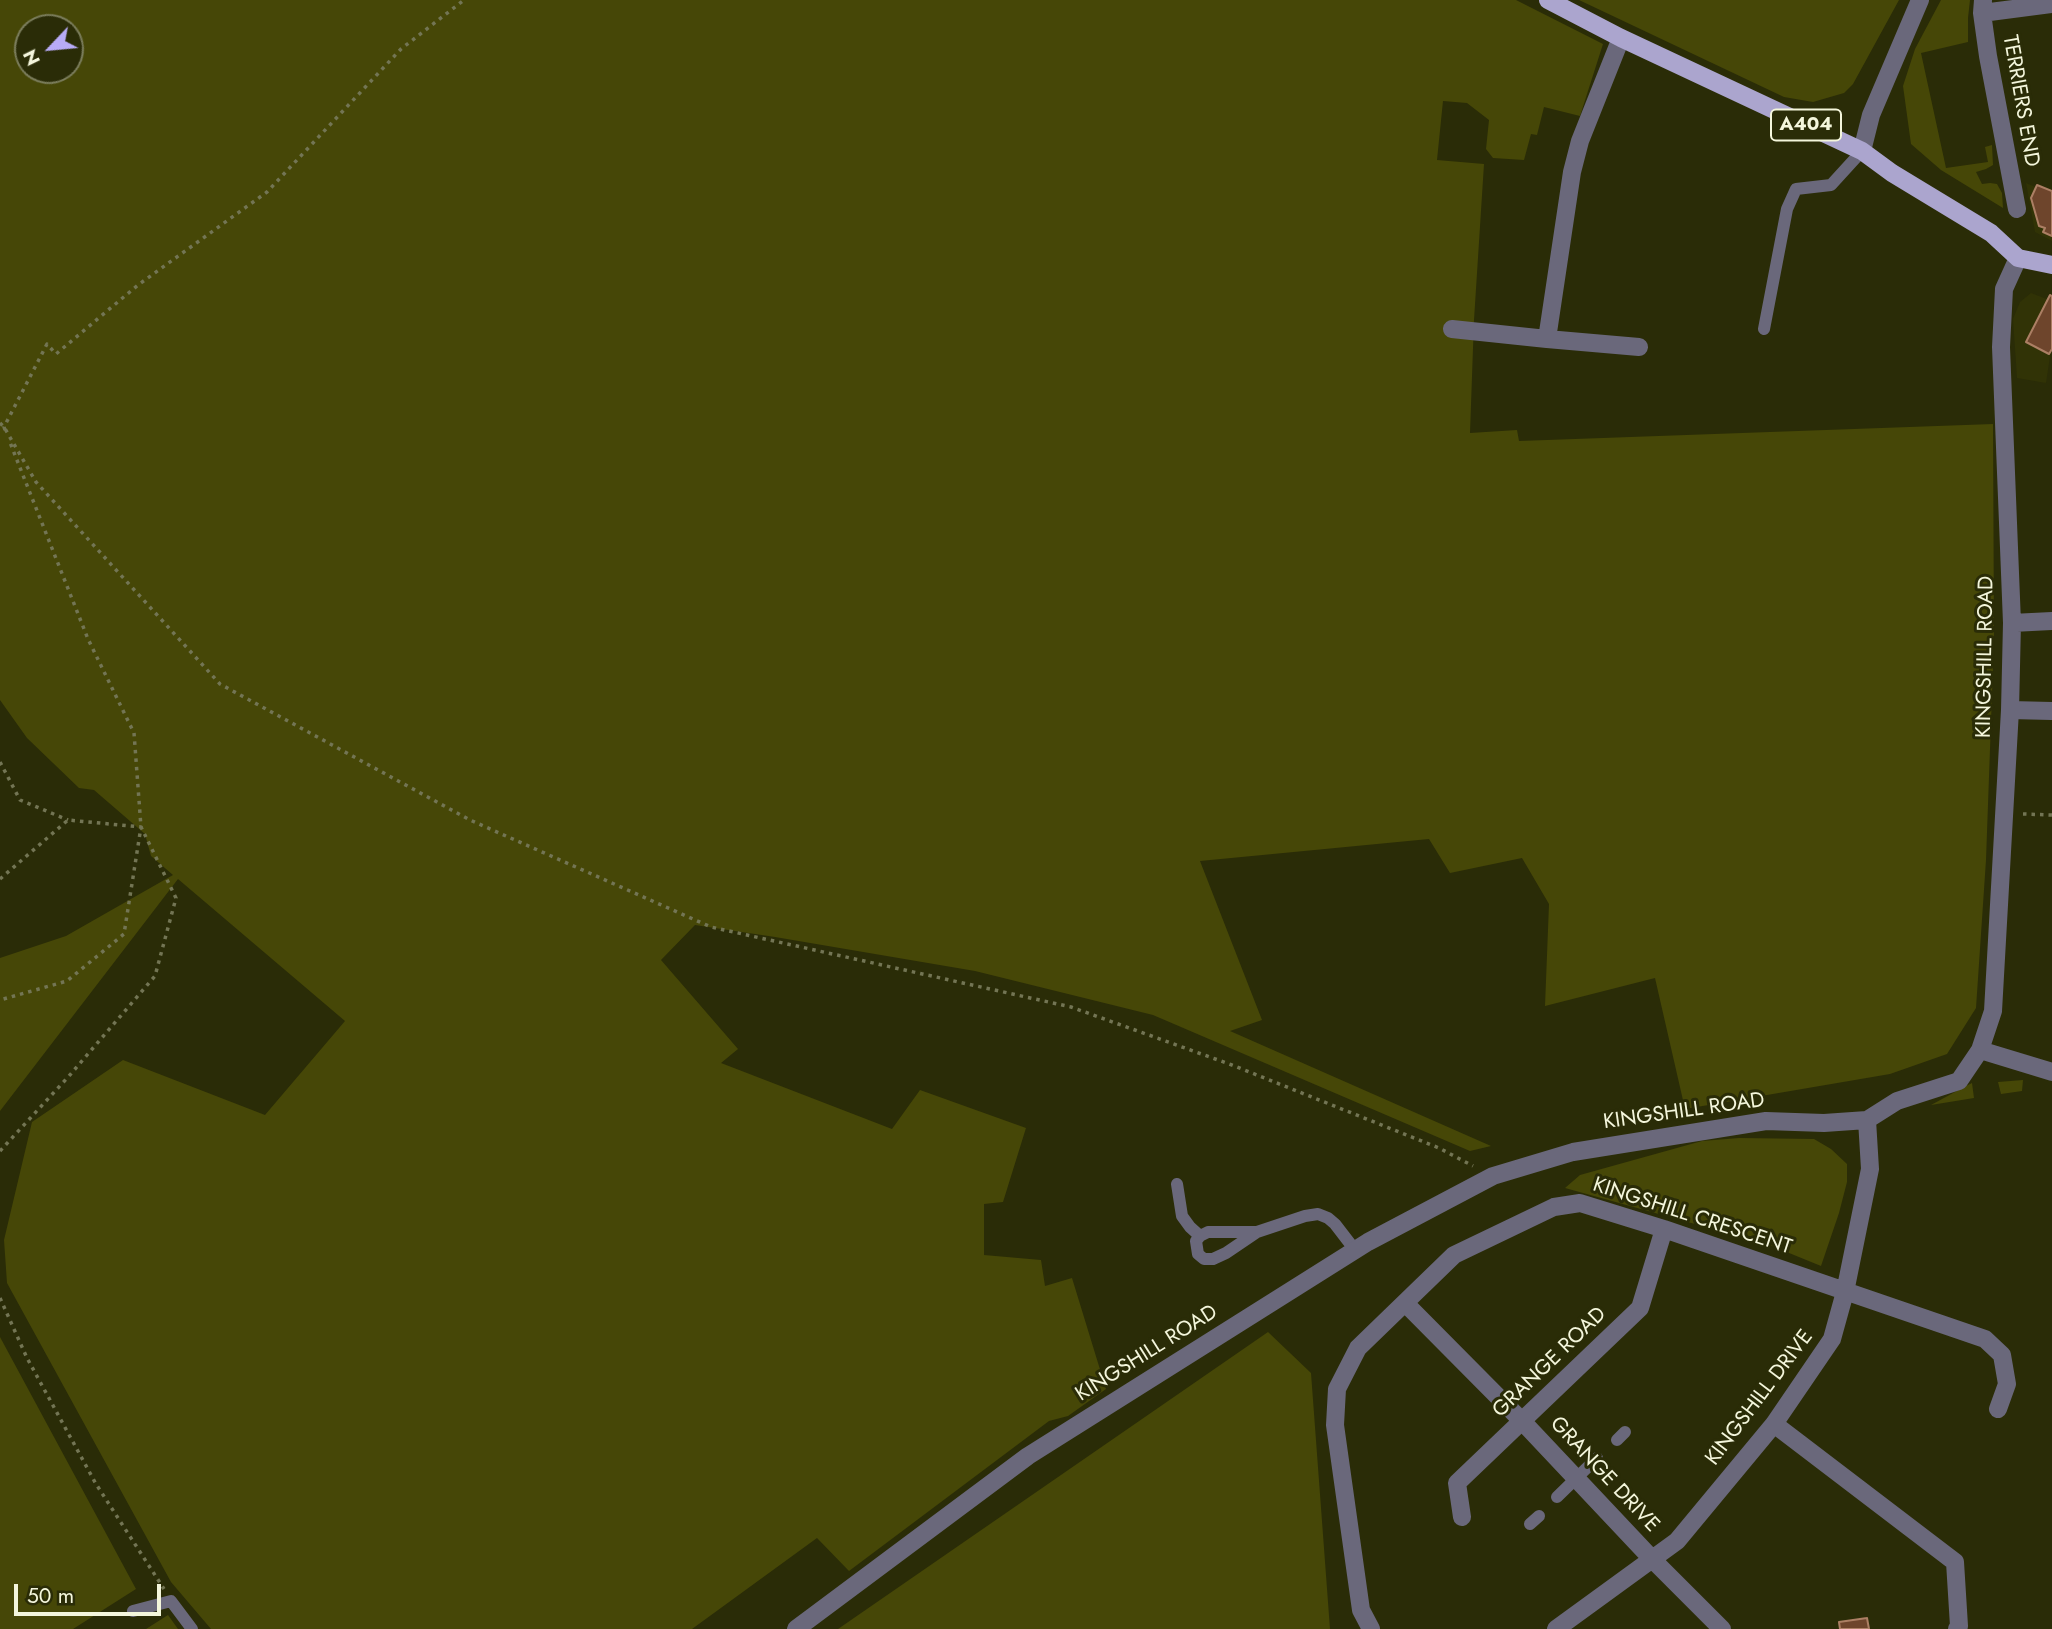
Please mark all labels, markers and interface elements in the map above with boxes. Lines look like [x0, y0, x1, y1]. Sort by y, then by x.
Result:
north arrow [14, 14, 84, 84]
street label: TERRIERS END [1996, 33, 2044, 169]
text: N [16, 45, 47, 70]
road number: A404 [1771, 110, 1841, 140]
street label: KINGSHILL ROAD [1972, 576, 2000, 738]
street label: KINGSHILL ROAD [1602, 1088, 1766, 1136]
street label: KINGSHILL CRESCENT [1589, 1173, 1795, 1261]
street label: KINGSHILL ROAD [1072, 1300, 1222, 1408]
street label: GRANGE ROAD [1488, 1302, 1612, 1424]
street label: KINGSHILL DRIVE [1701, 1325, 1819, 1471]
street label: GRANGE DRIVE [1544, 1412, 1664, 1538]
scale bar [18, 1570, 164, 1614]
text: 50 m [27, 1581, 74, 1611]

